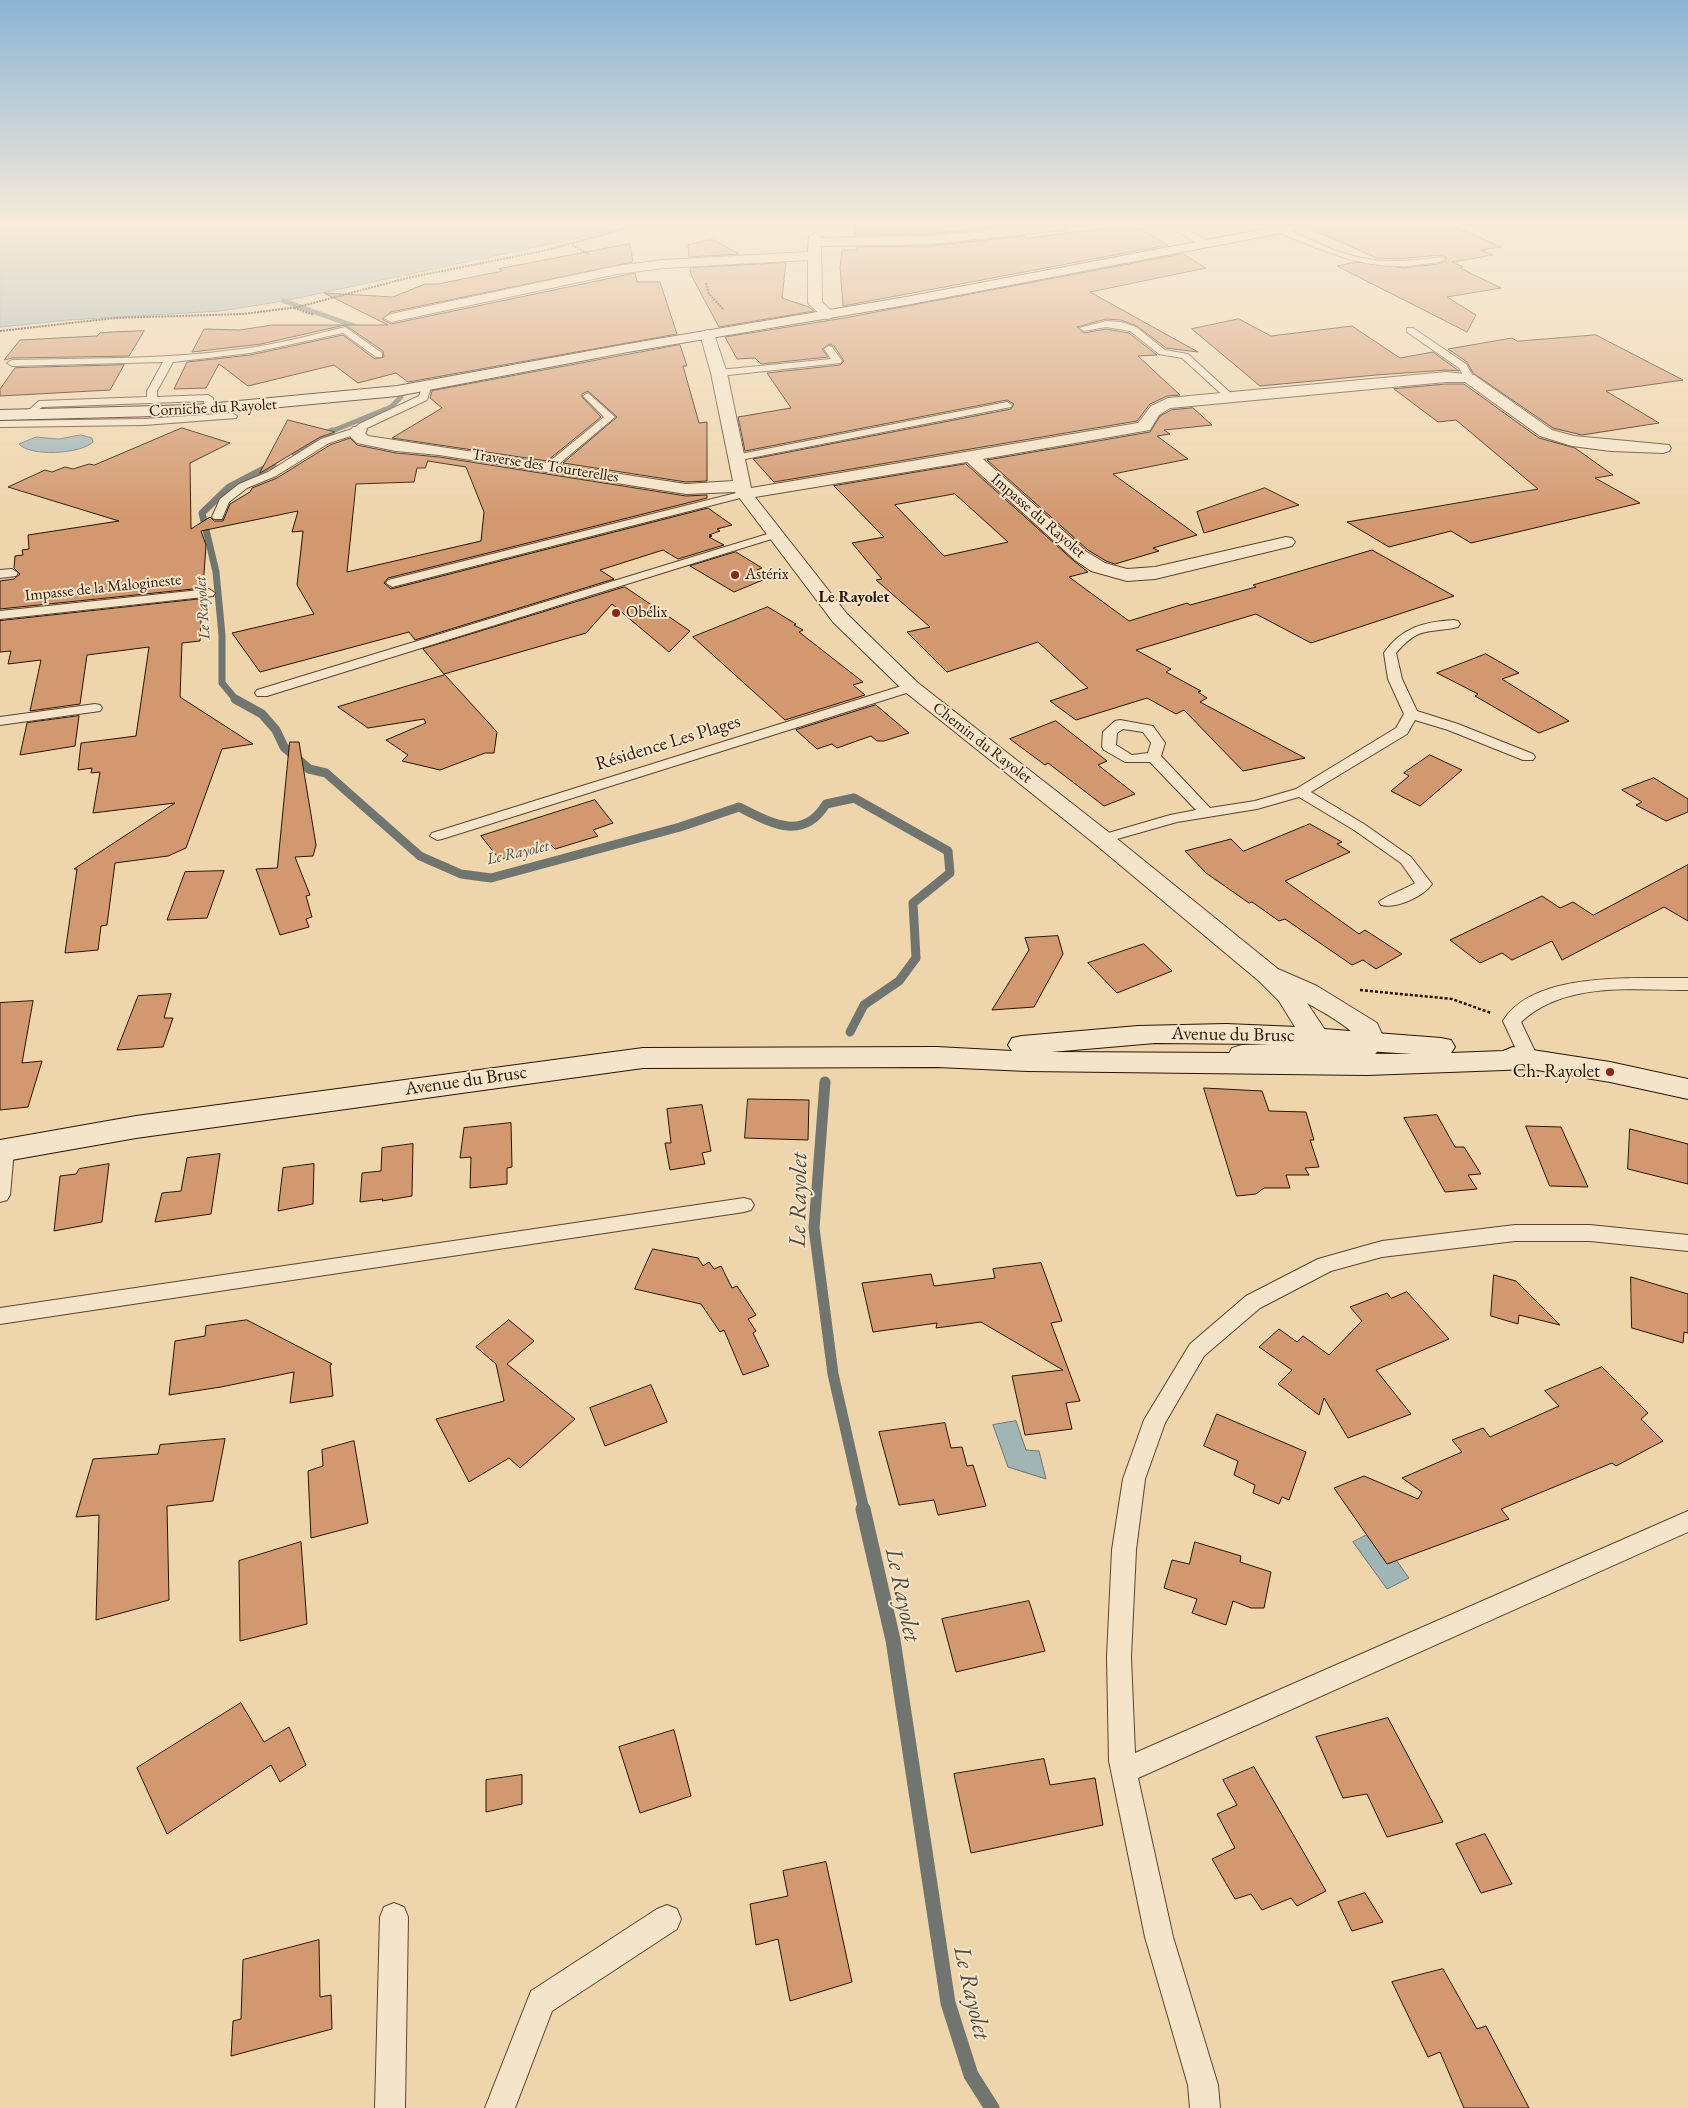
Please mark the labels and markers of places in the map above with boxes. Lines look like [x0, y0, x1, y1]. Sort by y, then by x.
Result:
place label: Astérix [745, 565, 789, 585]
marker: Astérix [729, 569, 741, 581]
place label: Obélix [626, 603, 667, 623]
marker: Obélix [610, 607, 622, 619]
place label: Ch. Rayolet [1513, 1061, 1600, 1083]
marker: Ch. Rayolet [1604, 1066, 1616, 1078]

